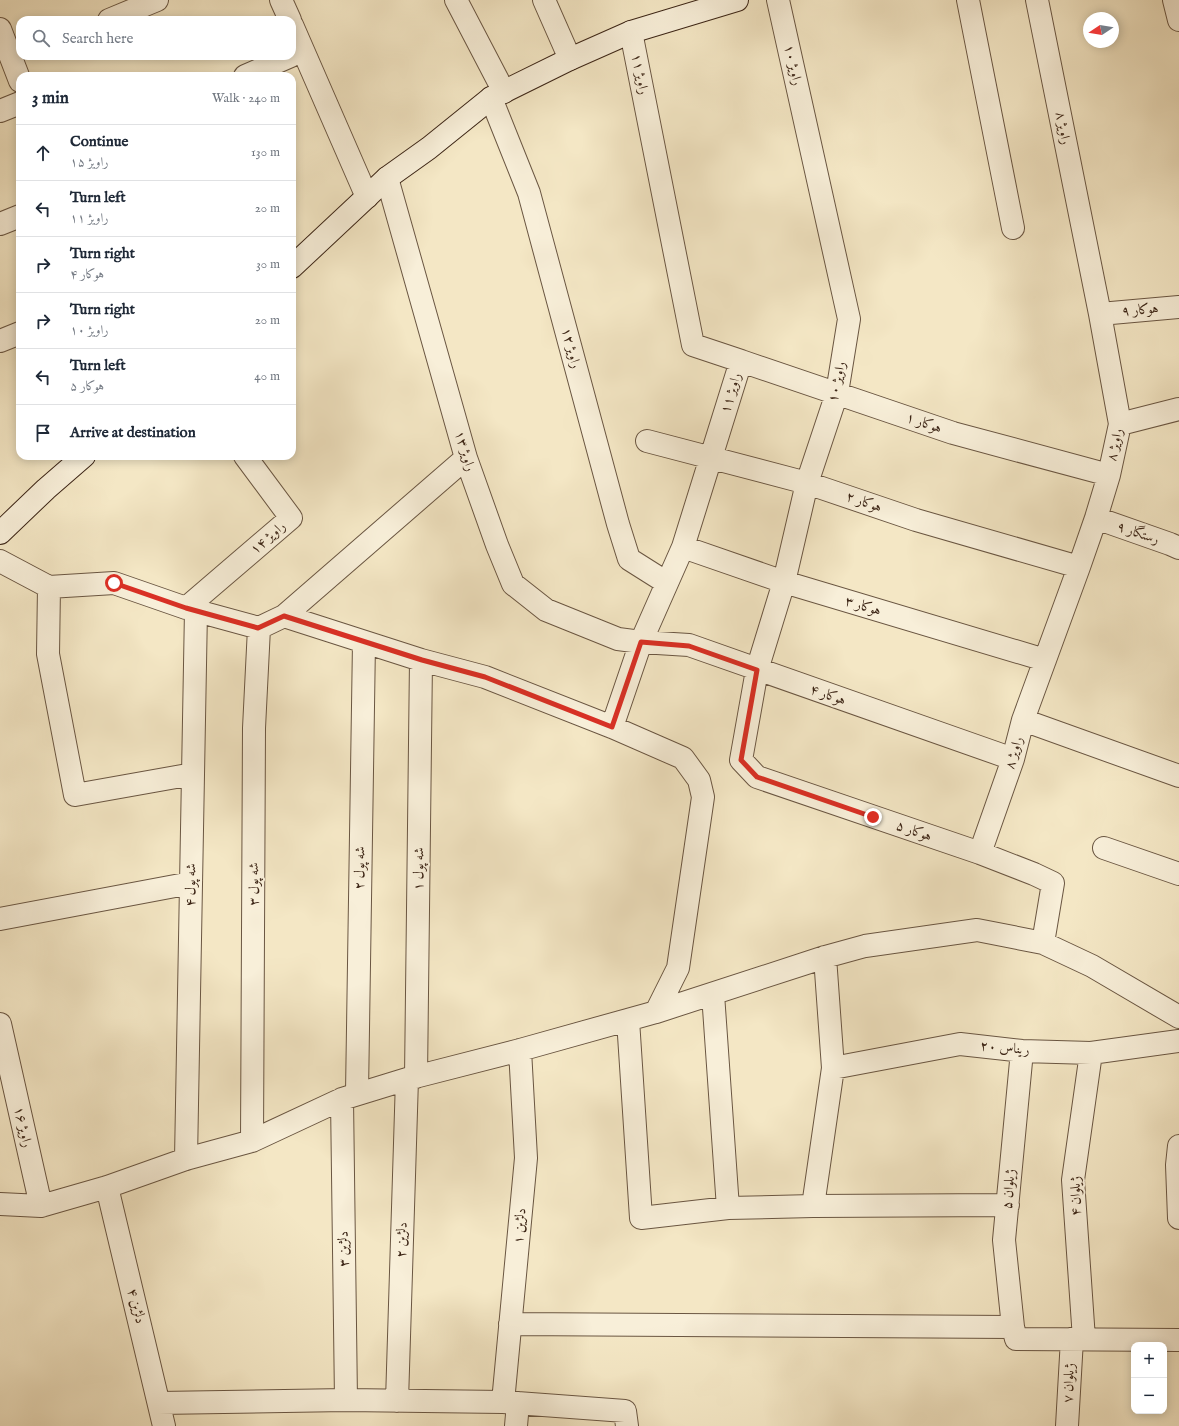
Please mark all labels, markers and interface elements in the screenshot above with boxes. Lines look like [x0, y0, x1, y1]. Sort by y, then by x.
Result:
north arrow [1083, 12, 1119, 48]
search box [16, 16, 296, 60]
icon: search [30, 27, 52, 49]
text: Search here [62, 29, 133, 48]
street label: راویژ ۱۰ [780, 43, 806, 87]
street label: راویژ ۱۱ [627, 52, 653, 96]
text: 3 min [32, 88, 69, 109]
text: Walk · 240 m [212, 90, 280, 107]
street label: راویژ ۸ [1051, 110, 1075, 146]
text: Continue [70, 132, 128, 151]
icon: ahead [32, 142, 54, 164]
text: 130 m [251, 144, 280, 161]
text: راویژ ۱۵ [70, 154, 109, 171]
text: Turn left [70, 188, 126, 207]
icon: left [32, 198, 54, 220]
text: 20 m [255, 200, 280, 217]
text: راویژ ۱۱ [70, 210, 109, 227]
text: Turn right [70, 244, 135, 263]
icon: right [32, 254, 54, 276]
text: 30 m [256, 256, 280, 273]
text: هوکار ۴ [70, 266, 104, 283]
street label: هوکار ۹ [1121, 299, 1159, 321]
text: Turn right [70, 300, 135, 319]
icon: right [32, 310, 54, 332]
text: 20 m [255, 312, 280, 329]
text: راویژ ۱۰ [70, 322, 109, 339]
street label: راویژ ۱۲ [557, 326, 585, 370]
text: Turn left [70, 356, 126, 375]
street label: راویژ ۱۰ [824, 360, 850, 404]
icon: left [32, 366, 54, 388]
text: 40 m [254, 368, 280, 385]
street label: راویژ ۱۱ [716, 371, 746, 415]
text: هوکار ۵ [70, 378, 104, 395]
street label: هوکار ۱ [904, 409, 944, 437]
icon: arrive [32, 422, 54, 444]
text: Arrive at destination [70, 423, 196, 442]
street label: راویژ ۸ [1103, 427, 1127, 463]
street label: راویژ ۱۳ [450, 429, 480, 473]
street label: هوکار ۲ [844, 488, 884, 516]
street label: رستگار ۹ [1114, 516, 1162, 549]
street label: راویژ ۱۴ [246, 518, 290, 558]
route start [105, 574, 123, 592]
street label: هوکار ۳ [843, 592, 883, 620]
street label: هوکار ۴ [808, 681, 848, 709]
street label: راویژ ۸ [1001, 735, 1027, 771]
route end [864, 808, 882, 826]
street label: هوکار ۵ [894, 817, 934, 845]
street label: شه پول ۲ [351, 846, 370, 890]
street label: شه پول ۱ [410, 847, 429, 891]
street label: شه پول ۳ [245, 862, 264, 906]
street label: شه پول ۴ [182, 863, 201, 907]
street label: ریناس ۲۰ [979, 1037, 1031, 1059]
street label: راویژ ۱۶ [10, 1105, 36, 1149]
street label: ژیلوان ۵ [998, 1168, 1020, 1210]
street label: ژیلوان ۴ [1067, 1176, 1085, 1216]
street label: دلژین ۱ [509, 1207, 531, 1245]
street label: دلژین ۲ [392, 1222, 412, 1258]
street label: دلژین ۳ [335, 1231, 353, 1267]
street label: دلژین ۴ [123, 1286, 149, 1326]
map controls [1131, 1342, 1167, 1414]
button: + [1131, 1342, 1167, 1378]
street label: ژیلوان ۷ [1059, 1362, 1079, 1404]
button: − [1131, 1378, 1167, 1414]

